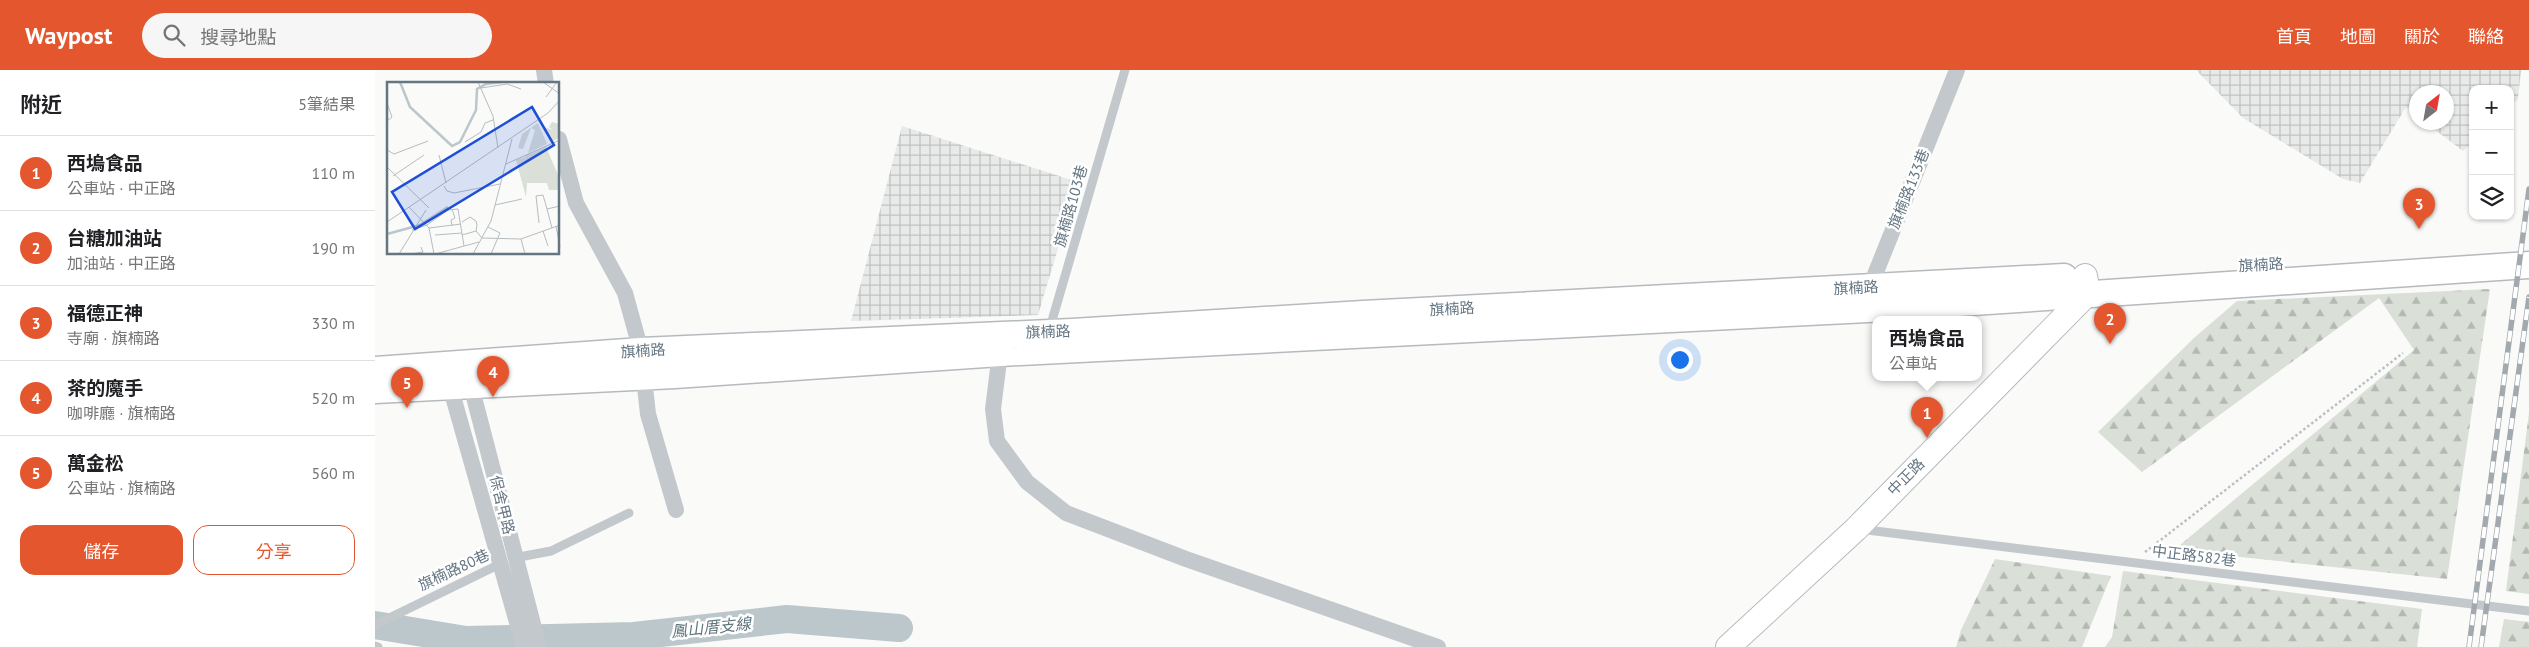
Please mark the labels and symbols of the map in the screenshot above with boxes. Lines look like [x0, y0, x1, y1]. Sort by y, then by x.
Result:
inset map [387, 82, 560, 255]
north arrow [2409, 85, 2454, 130]
street label: 旗楠路133巷 [1884, 146, 1933, 232]
street label: 旗楠路103巷 [1050, 163, 1091, 249]
pin: 3 [2403, 188, 2435, 229]
street label: 旗楠路 [2238, 254, 2284, 275]
street label: 旗楠路 [1833, 277, 1879, 298]
street label: 旗楠路 [1429, 298, 1475, 319]
pin: 2 [2094, 303, 2126, 344]
street label: 旗楠路 [1025, 321, 1071, 342]
street label: 旗楠路 [620, 339, 666, 362]
your location [1667, 347, 1693, 373]
pin: 4 [477, 356, 509, 397]
pin: 5 [391, 367, 423, 408]
pin: 1 [1911, 397, 1943, 438]
street label: 中正路 [1883, 454, 1928, 499]
street label: 保舍甲路 [486, 473, 519, 536]
street label: 中正路582巷 [2151, 541, 2237, 570]
street label: 旗楠路80巷 [415, 545, 492, 594]
water label: 鳳山厝支線 [670, 613, 754, 641]

